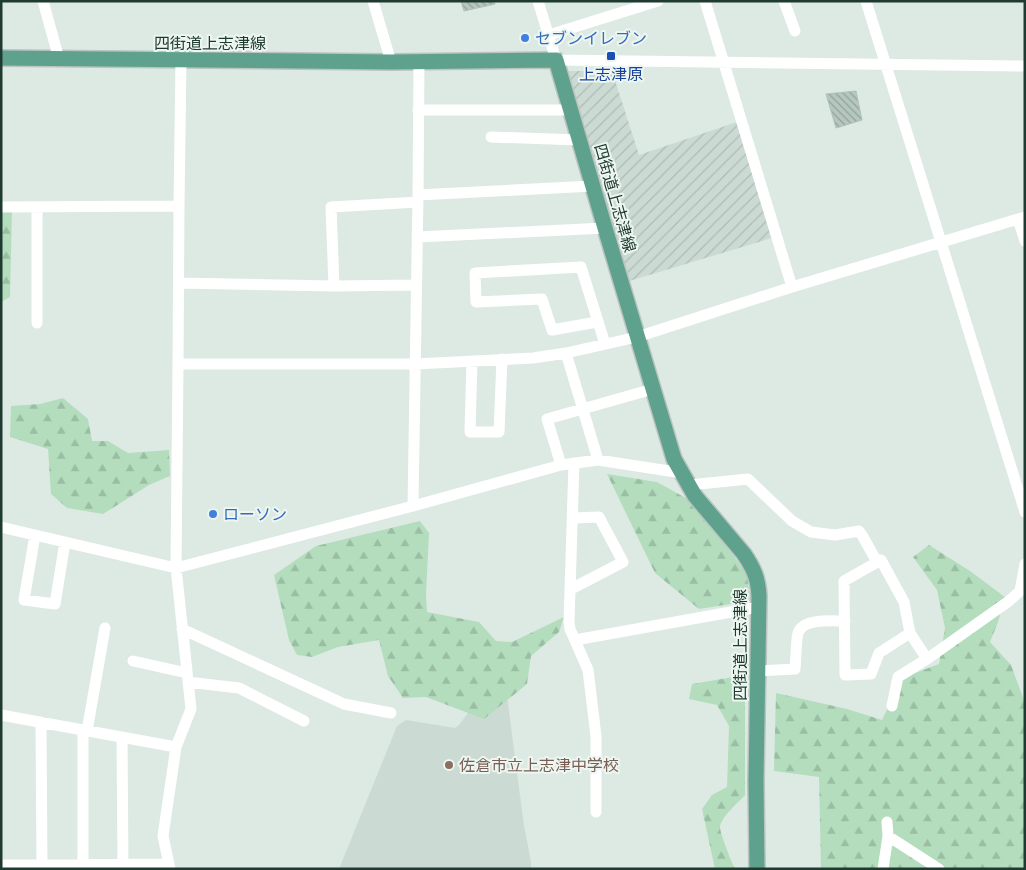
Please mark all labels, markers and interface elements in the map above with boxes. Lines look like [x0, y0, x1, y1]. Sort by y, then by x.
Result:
place label: セブンイレブン [535, 29, 647, 48]
marker: セブンイレブン [519, 32, 531, 44]
street label: 四街道上志津線 [154, 34, 266, 53]
marker: 上志津原 [605, 50, 617, 62]
place label: 上志津原 [579, 65, 643, 84]
street label: 四街道上志津線 [590, 142, 640, 254]
place label: ローソン [223, 505, 287, 524]
marker: ローソン [207, 508, 219, 520]
street label: 四街道上志津線 [731, 589, 750, 701]
place label: 佐倉市立上志津中学校 [459, 756, 619, 775]
marker: 佐倉市立上志津中学校 [443, 759, 455, 771]

